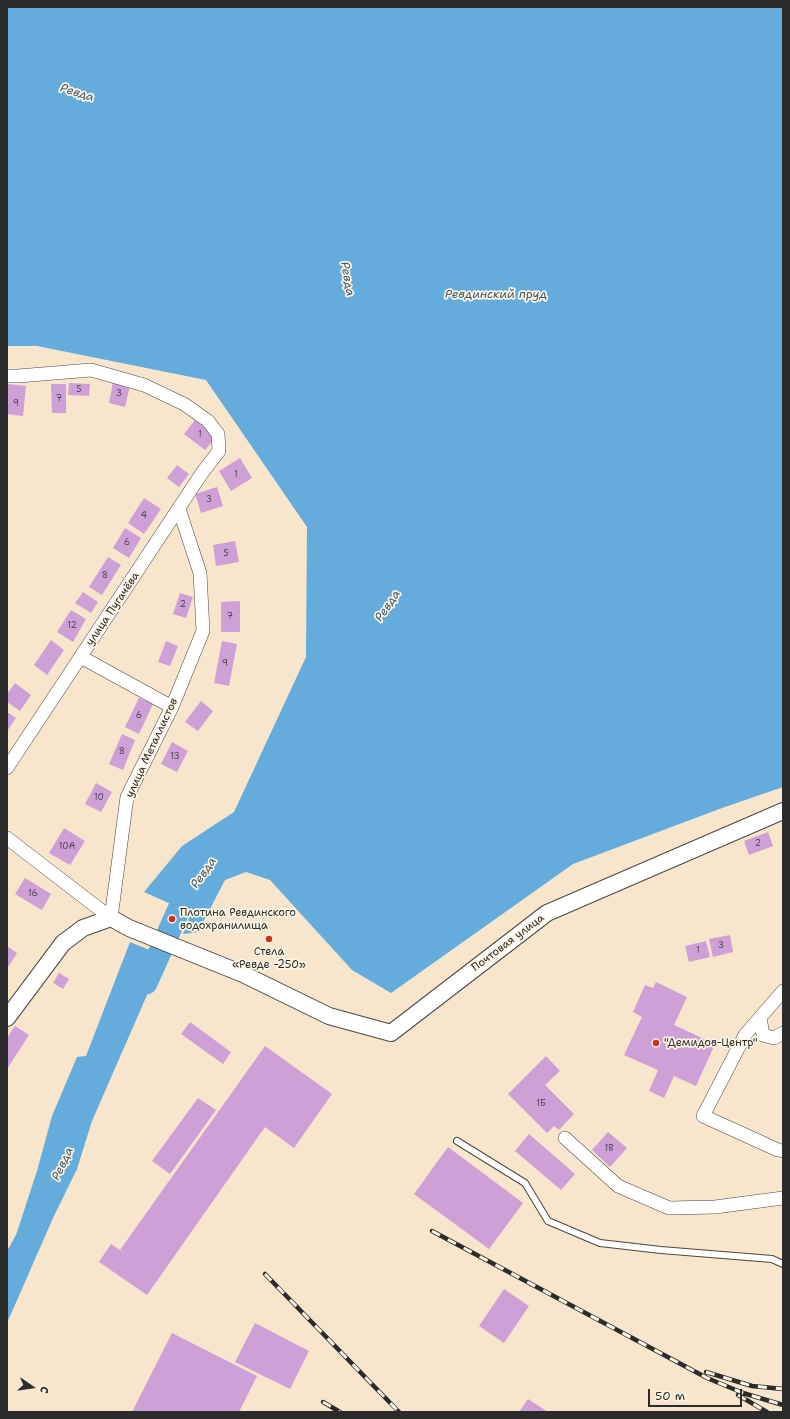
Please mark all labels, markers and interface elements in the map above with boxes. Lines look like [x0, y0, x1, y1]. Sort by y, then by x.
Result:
water label: Ревда [58, 81, 96, 105]
water label: Ревда [337, 261, 357, 297]
water label: Ревдинский пруд [445, 288, 547, 302]
house number: 5 [76, 385, 82, 395]
house number: 3 [116, 389, 122, 399]
house number: 7 [56, 394, 62, 404]
house number: 9 [13, 399, 19, 409]
house number: 1 [198, 430, 202, 440]
house number: 1 [234, 470, 238, 480]
house number: 3 [206, 495, 212, 505]
house number: 4 [141, 511, 147, 521]
house number: 6 [124, 538, 130, 548]
house number: 5 [223, 549, 229, 559]
street label: улица Пугачёва [83, 570, 143, 648]
house number: 8 [102, 571, 108, 581]
water label: Ревда [372, 588, 404, 624]
house number: 2 [180, 600, 186, 610]
house number: 7 [227, 612, 233, 622]
house number: 12 [67, 621, 77, 631]
house number: 9 [222, 659, 228, 669]
street label: улица Металлистов [123, 696, 181, 800]
house number: 6 [136, 711, 142, 721]
house number: 8 [119, 747, 125, 757]
house number: 13 [170, 752, 180, 762]
house number: 10 [94, 793, 104, 803]
house number: 2 [755, 839, 761, 849]
house number: 10А [59, 842, 75, 852]
water label: Ревда [188, 855, 220, 891]
house number: 16 [28, 889, 38, 899]
place label: Плотина Ревдинского водохранилища [180, 906, 296, 932]
street label: Почтовая улица [469, 911, 547, 975]
marker: Плотина Ревдинского водохранилища [167, 914, 177, 924]
marker: Стела «Ревде -250» [264, 934, 274, 944]
house number: 3 [718, 941, 724, 951]
place label: Стела «Ревде -250» [232, 945, 306, 971]
house number: 1 [696, 946, 700, 956]
place label: "Демидов-Центр" [664, 1036, 758, 1050]
marker: "Демидов-Центр" [651, 1038, 661, 1048]
house number: 1Б [536, 1099, 546, 1109]
house number: 1В [604, 1144, 614, 1154]
water label: Ревда [49, 1145, 77, 1183]
north arrow [12, 1367, 52, 1407]
scale bar [650, 1381, 744, 1407]
text: С [36, 1385, 52, 1395]
text: 50 m [655, 1388, 685, 1404]

